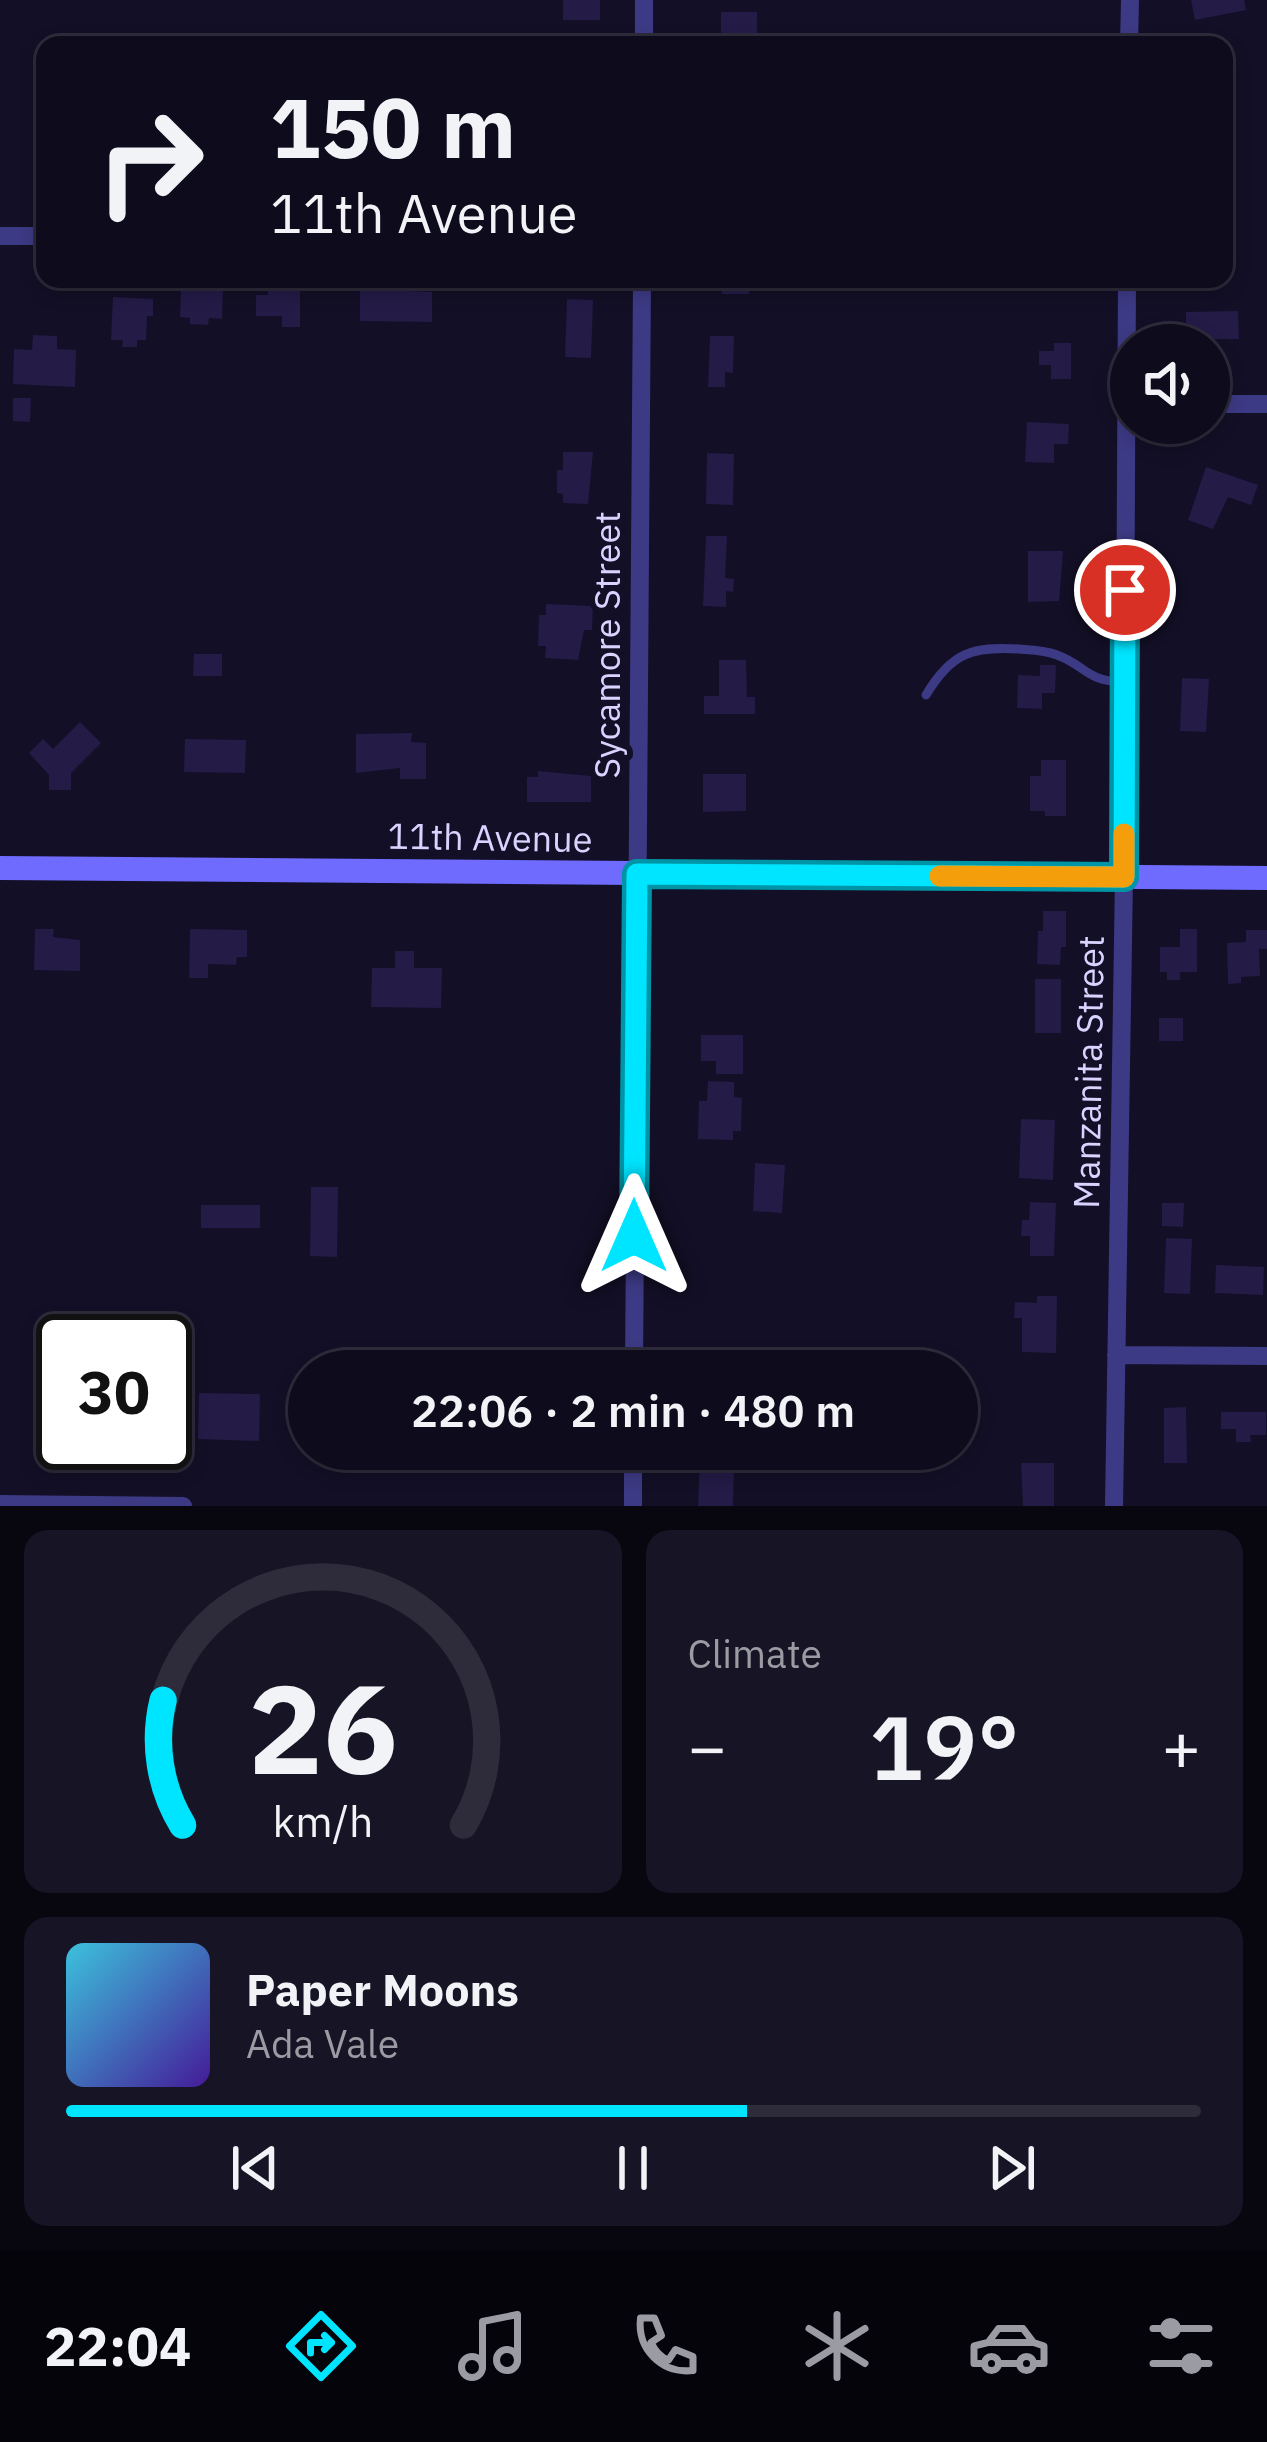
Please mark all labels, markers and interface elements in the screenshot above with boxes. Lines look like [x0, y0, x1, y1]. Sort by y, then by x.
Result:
text: 150 m [270, 72, 516, 181]
icon: right [72, 84, 228, 240]
text: 11th Avenue [270, 178, 577, 248]
map controls [1110, 324, 1230, 444]
button: sound [1110, 324, 1230, 444]
street label: Sycamore Street [583, 511, 630, 779]
pin [1074, 539, 1176, 641]
icon: arrive [1092, 557, 1158, 623]
street label: 11th Avenue [387, 812, 593, 862]
street label: Manzanita Street [1062, 935, 1114, 1209]
position arrow [571, 1173, 697, 1299]
speed limit sign: 30 [36, 1314, 192, 1470]
text: 22:06 · 2 min · 480 m [411, 1381, 855, 1439]
text: Climate [688, 1628, 822, 1679]
text: 26 [248, 1646, 398, 1808]
text: 19° [869, 1688, 1019, 1805]
text: − [688, 1703, 727, 1789]
text: + [1161, 1703, 1201, 1789]
text: km/h [272, 1792, 373, 1848]
text: Paper Moons [246, 1960, 519, 2018]
text: Ada Vale [246, 2018, 399, 2069]
icon: previous [222, 2135, 288, 2201]
icon: pause [600, 2135, 666, 2201]
icon: next [979, 2135, 1045, 2201]
icon: directions [279, 2304, 363, 2388]
icon: music [451, 2304, 535, 2388]
icon: phone [623, 2304, 707, 2388]
icon: climate [795, 2304, 879, 2388]
icon: car [967, 2304, 1051, 2388]
icon: filters [1139, 2304, 1223, 2388]
text: 22:04 [44, 2311, 191, 2381]

